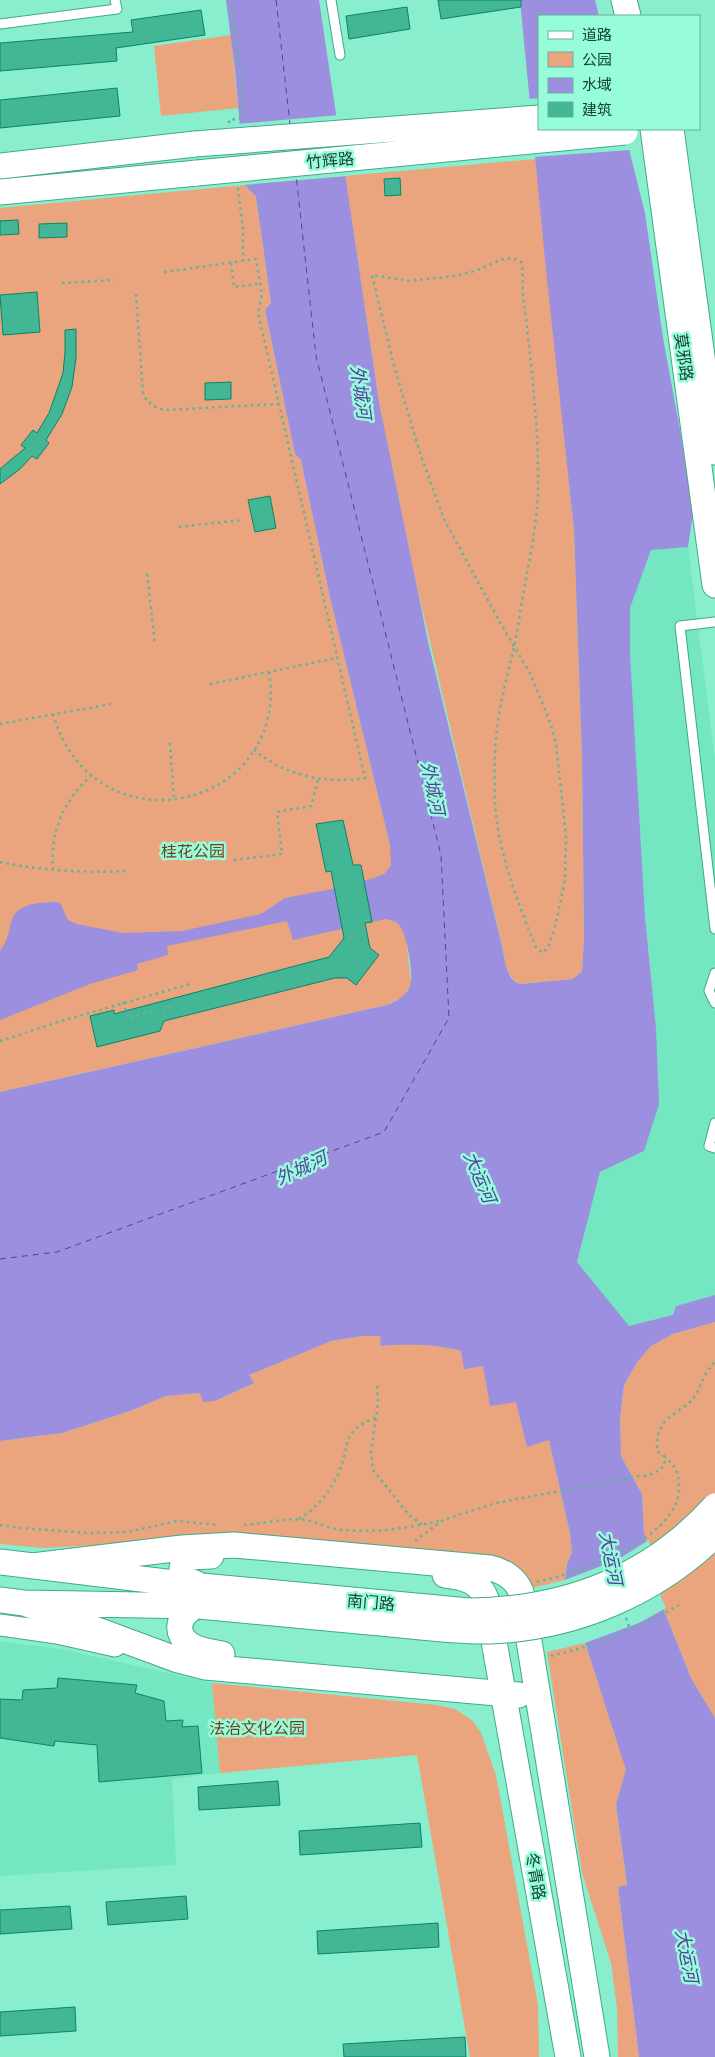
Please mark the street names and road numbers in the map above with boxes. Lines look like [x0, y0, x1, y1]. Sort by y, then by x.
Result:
street label: 竹辉路 [305, 148, 355, 172]
street label: 莫邪路 [671, 332, 697, 382]
street label: 南门路 [346, 1590, 396, 1614]
street label: 冬青路 [522, 1851, 550, 1901]

